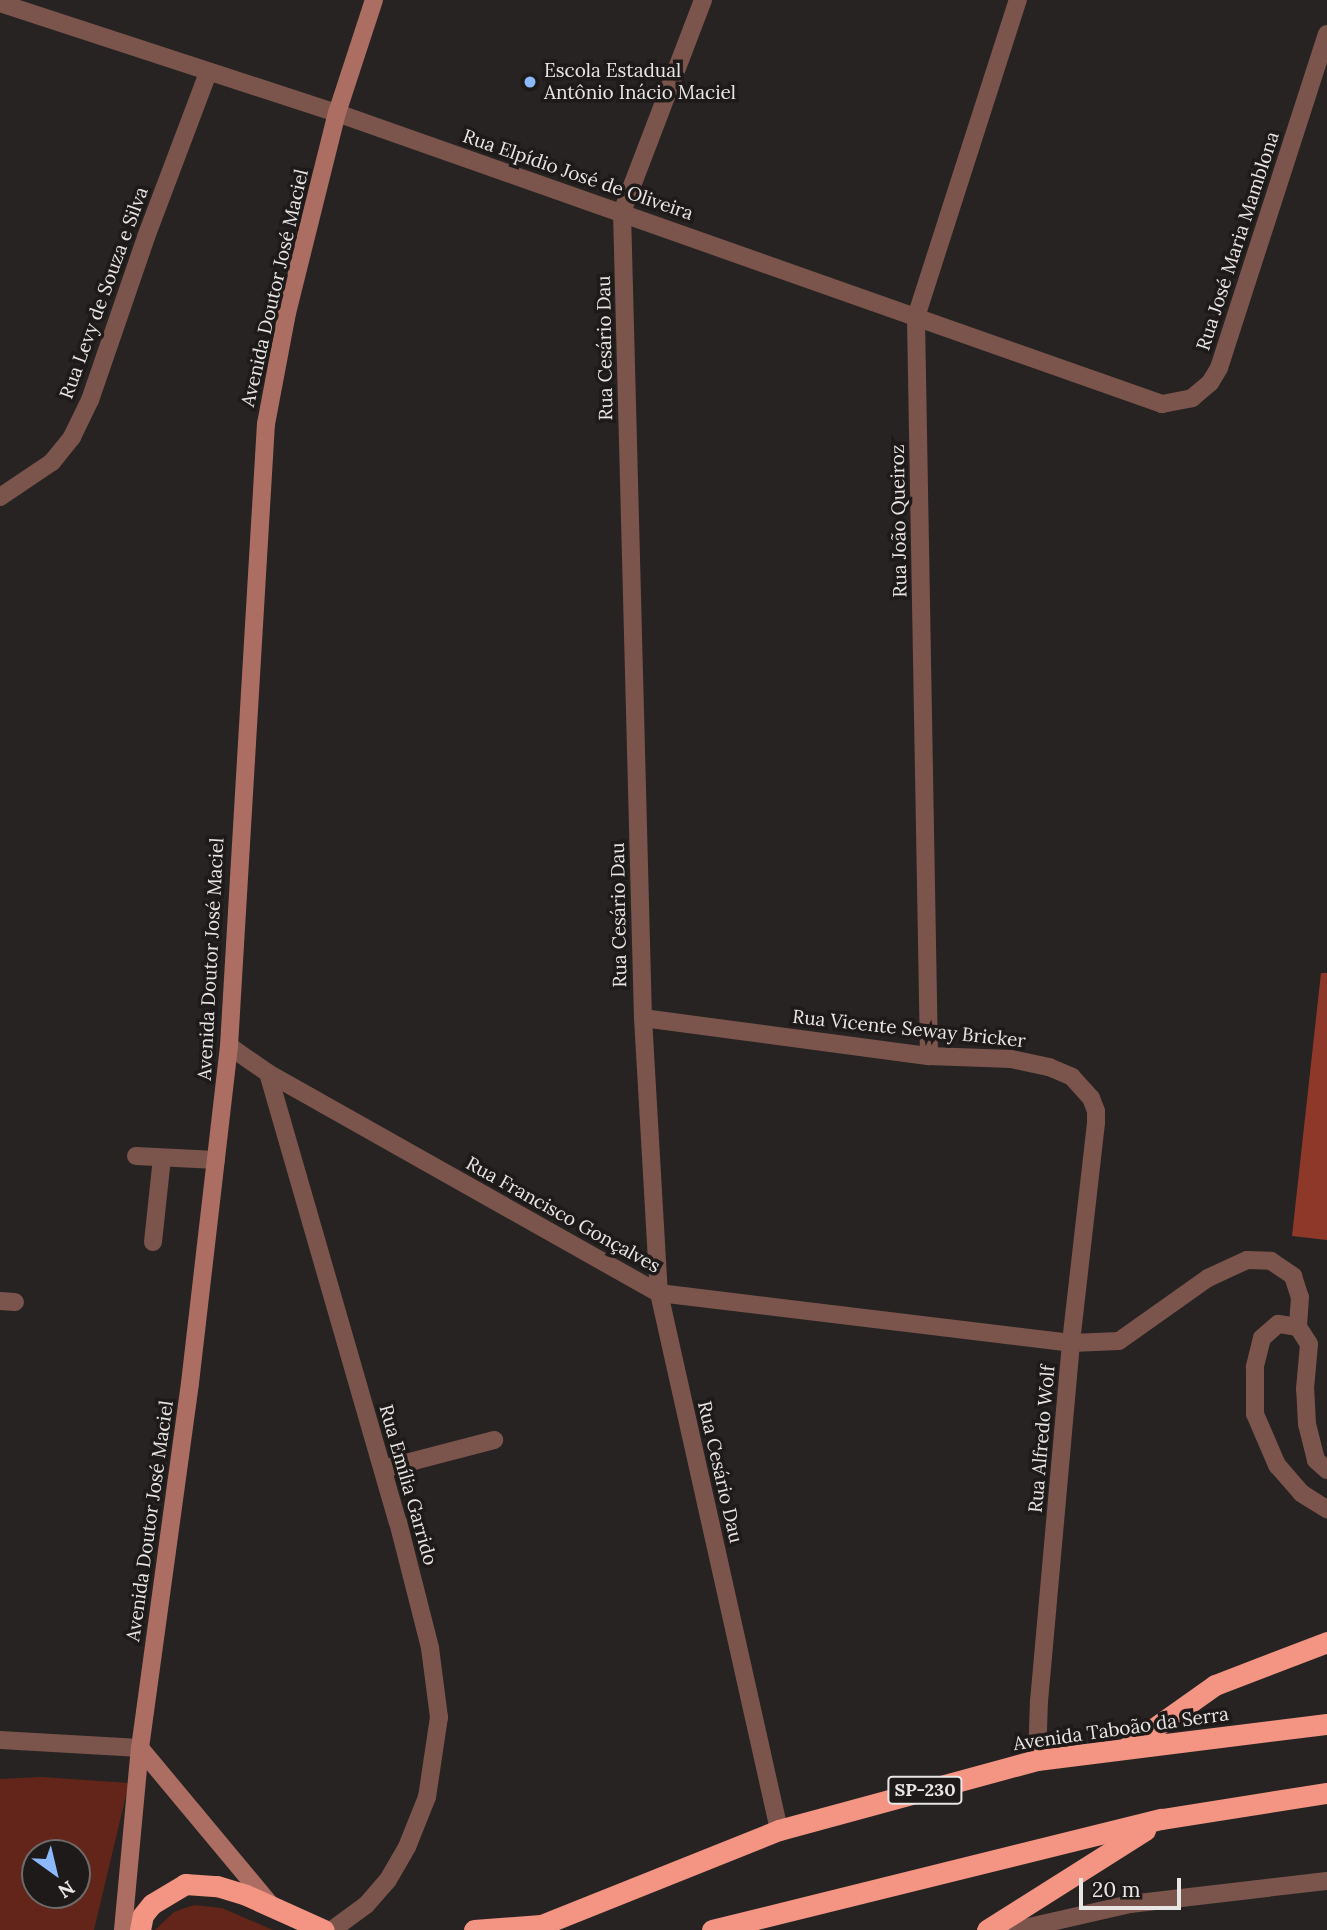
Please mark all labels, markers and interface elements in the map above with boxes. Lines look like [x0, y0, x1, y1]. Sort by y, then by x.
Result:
place label: Escola Estadual Antônio Inácio Maciel [544, 60, 736, 104]
marker: Escola Estadual Antônio Inácio Maciel [522, 74, 538, 90]
street label: Rua Elpídio José de Oliveira [460, 125, 696, 225]
street label: Rua José Maria Mamblona [1192, 129, 1284, 353]
street label: Avenida Doutor José Maciel [237, 167, 313, 409]
street label: Rua Levy de Souza e Silva [55, 184, 153, 402]
street label: Rua Cesário Dau [592, 275, 618, 421]
street label: Rua João Queiroz [886, 444, 912, 598]
street label: Avenida Doutor José Maciel [193, 837, 229, 1081]
street label: Rua Cesário Dau [606, 842, 632, 988]
street label: Rua Vicente Seway Bricker [791, 1005, 1027, 1053]
street label: Rua Francisco Gonçalves [462, 1152, 664, 1278]
street label: Rua Alfredo Wolf [1024, 1364, 1060, 1514]
street label: Avenida Doutor José Maciel [122, 1399, 178, 1643]
street label: Rua Cesário Dau [693, 1399, 747, 1545]
street label: Rua Emília Garrido [374, 1402, 442, 1568]
street label: Avenida Taboão da Serra [1012, 1703, 1230, 1755]
road number: SP-230 [886, 1776, 964, 1804]
north arrow [21, 1839, 91, 1909]
scale bar [1082, 1864, 1184, 1908]
text: N [54, 1876, 79, 1904]
text: 20 m [1092, 1876, 1141, 1903]

